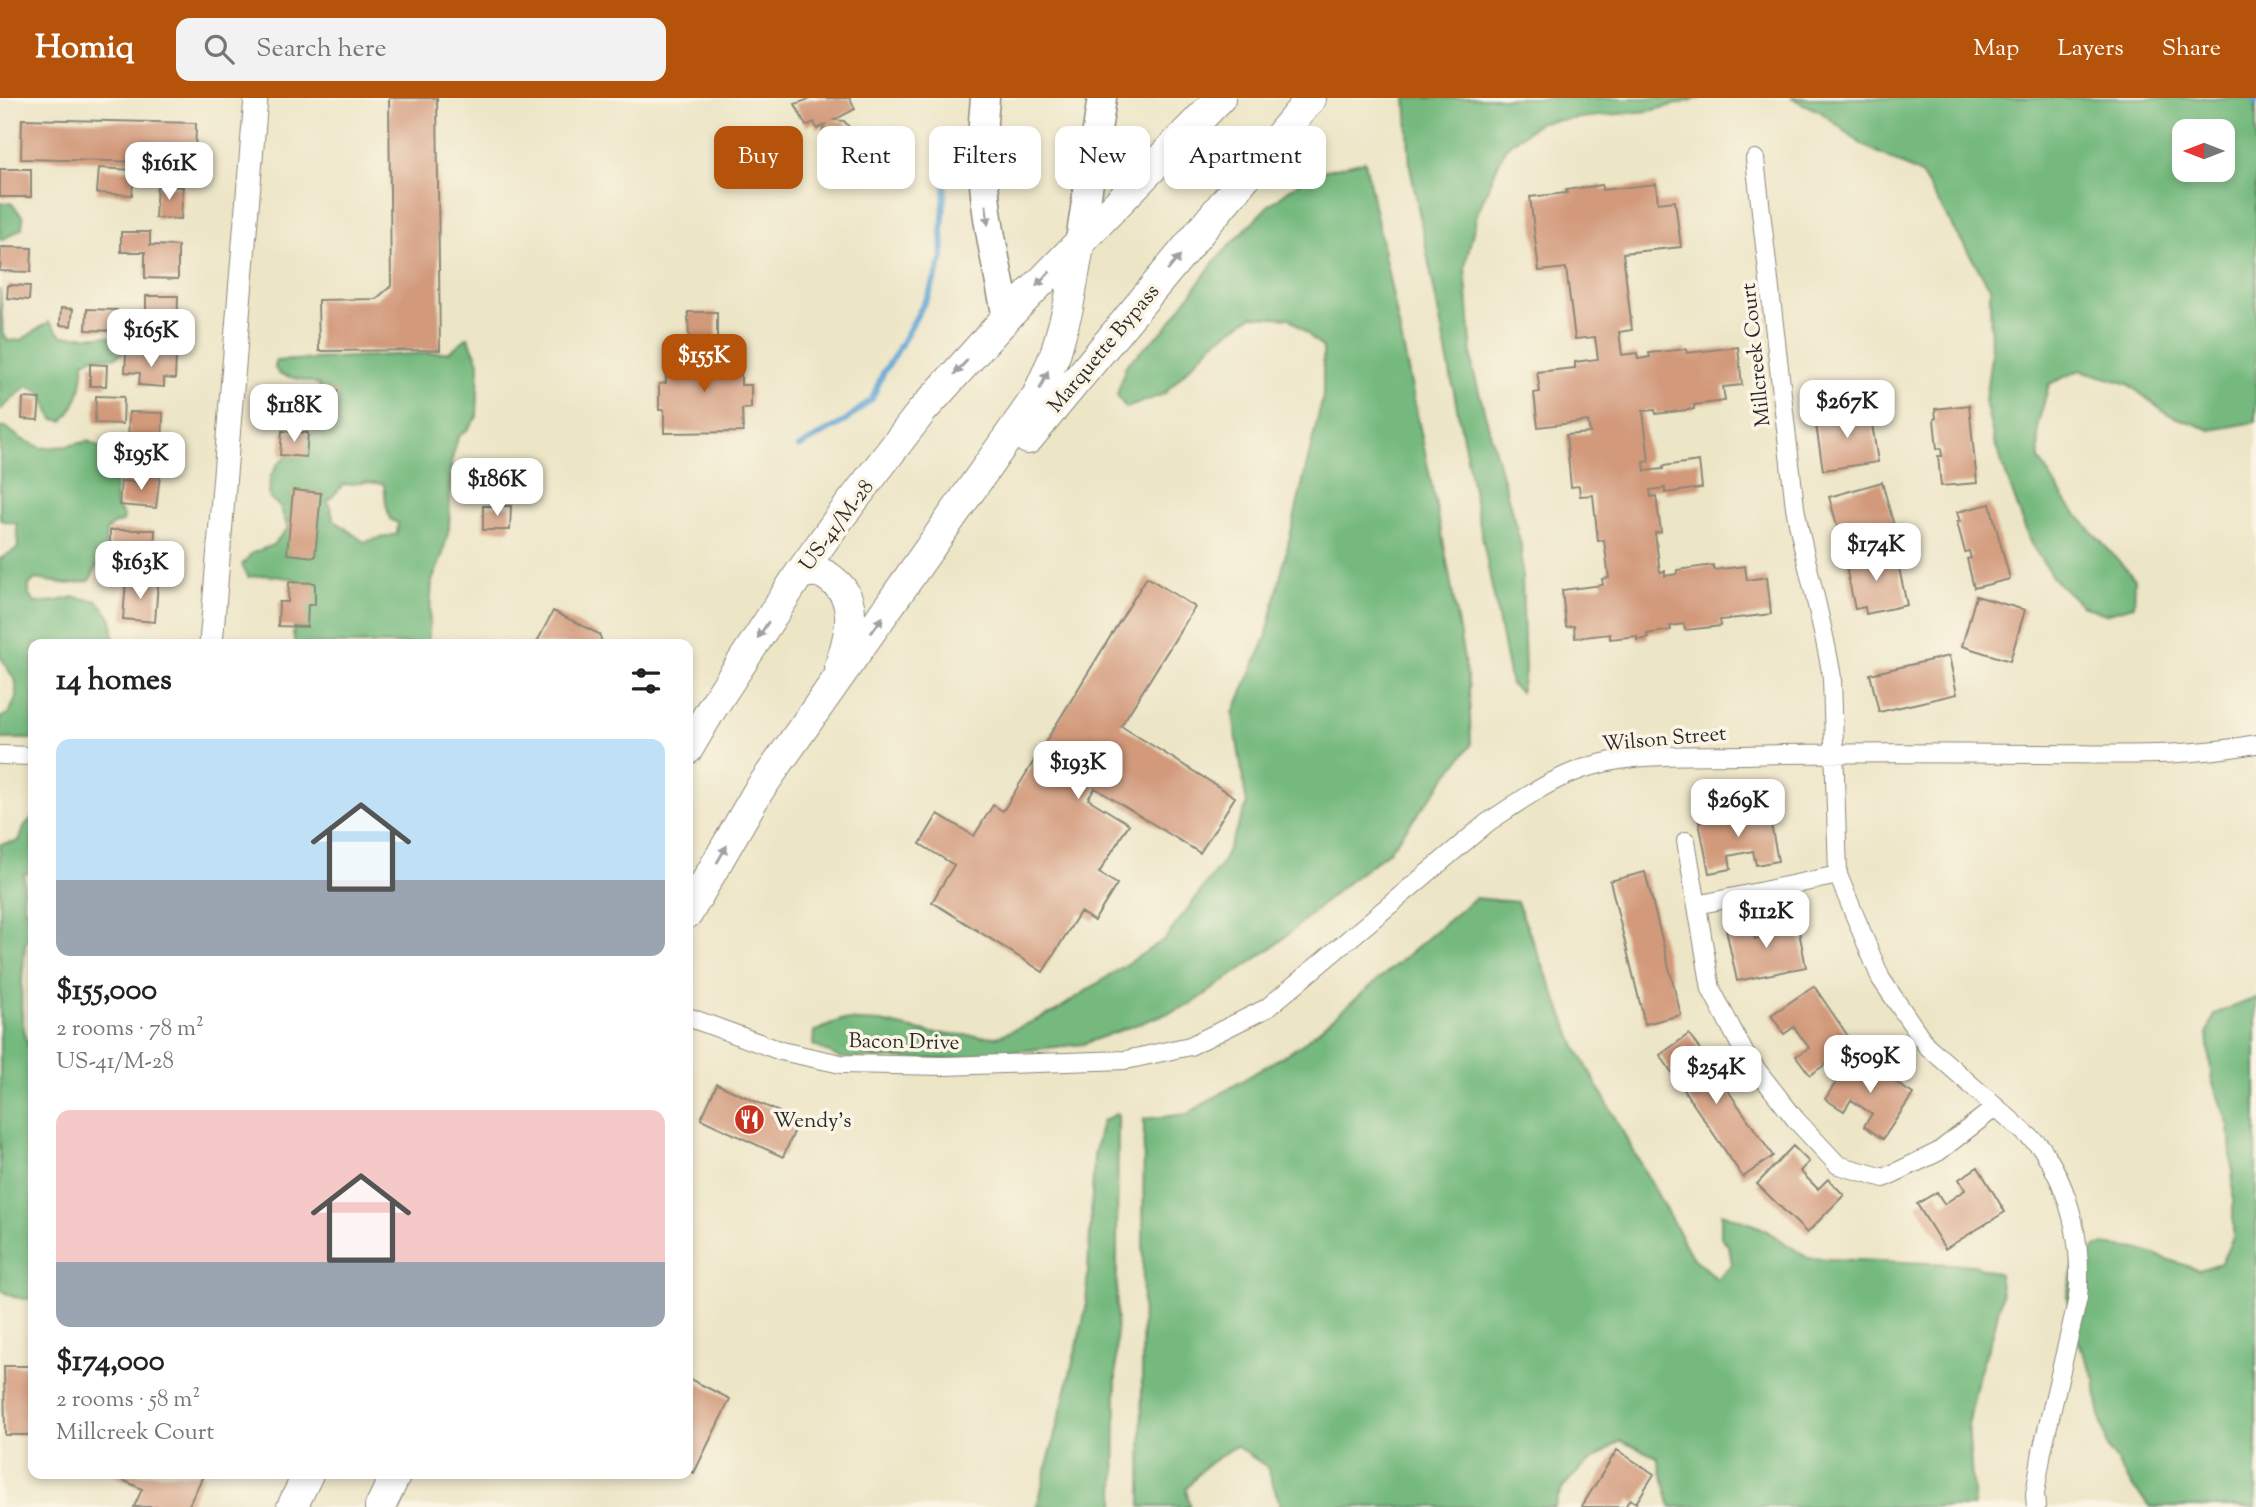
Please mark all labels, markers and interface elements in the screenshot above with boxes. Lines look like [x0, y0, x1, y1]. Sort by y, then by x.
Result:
search box [176, 18, 666, 81]
text: Homiq [35, 25, 134, 73]
icon: search [200, 30, 238, 68]
text: Search here [256, 31, 387, 68]
text: Map [1973, 32, 2019, 66]
text: Layers [2057, 32, 2124, 66]
text: Share [2162, 32, 2221, 66]
north arrow [2172, 119, 2235, 182]
map controls [2172, 119, 2235, 182]
chip: Buy [714, 126, 803, 189]
chip: Rent [817, 126, 915, 189]
chip: Filters [929, 126, 1041, 189]
chip: New [1055, 126, 1150, 189]
chip: Apartment [1164, 126, 1326, 189]
pin: $161K [120, 142, 218, 202]
text: $161K [141, 148, 197, 181]
one-way arrow [981, 204, 992, 226]
one-way arrow [1166, 254, 1181, 271]
one-way arrow [1035, 270, 1052, 287]
street label: Marquette Bypass [1042, 278, 1167, 420]
street label: Millcreek Court [1735, 281, 1779, 428]
pin: $165K [102, 310, 200, 369]
text: $165K [123, 315, 179, 348]
pin: $155K [655, 334, 753, 394]
text: $155K [678, 340, 730, 373]
one-way arrow [954, 359, 970, 376]
one-way arrow [1038, 370, 1050, 390]
pin: $267K [1798, 380, 1896, 440]
pin: $118K [245, 384, 343, 444]
text: $267K [1816, 386, 1878, 419]
text: $118K [266, 390, 322, 423]
pin: $195K [92, 432, 190, 492]
text: $195K [113, 438, 169, 471]
pin: $186K [448, 458, 546, 518]
text: $186K [467, 464, 527, 497]
street label: US-41/M-28 [793, 474, 882, 578]
pin: $174K [1827, 524, 1925, 583]
text: $174K [1847, 529, 1905, 562]
pin: $163K [91, 542, 189, 601]
text: $163K [111, 547, 169, 580]
one-way arrow [870, 616, 884, 634]
one-way arrow [756, 621, 769, 640]
text: 14 homes [56, 660, 172, 703]
icon: filters [627, 662, 665, 700]
street label: Wilson Street [1601, 720, 1728, 760]
pin: $193K [1029, 742, 1127, 801]
text: $193K [1050, 747, 1106, 780]
pin: $269K [1689, 780, 1787, 839]
icon: home [298, 784, 424, 910]
text: $269K [1707, 785, 1769, 818]
one-way arrow [716, 844, 728, 863]
pin: $112K [1717, 890, 1815, 950]
text: $112K [1738, 896, 1794, 929]
text: $155,000 [56, 970, 157, 1013]
text: 2 rooms · 78 m² [56, 1013, 204, 1046]
street label: Bacon Drive [848, 1027, 960, 1059]
pin: $509K [1821, 1035, 1919, 1095]
text: $509K [1840, 1041, 1900, 1074]
text: US-41/M-28 [56, 1046, 174, 1079]
pin: $254K [1667, 1046, 1765, 1106]
text: $254K [1686, 1052, 1746, 1085]
restaurant icon: Wendy's [733, 1103, 767, 1137]
place label: Wendy's [773, 1107, 852, 1137]
icon: home [298, 1155, 424, 1281]
text: $174,000 [56, 1341, 165, 1384]
text: 2 rooms · 58 m² [56, 1384, 200, 1417]
text: Millcreek Court [56, 1417, 214, 1450]

